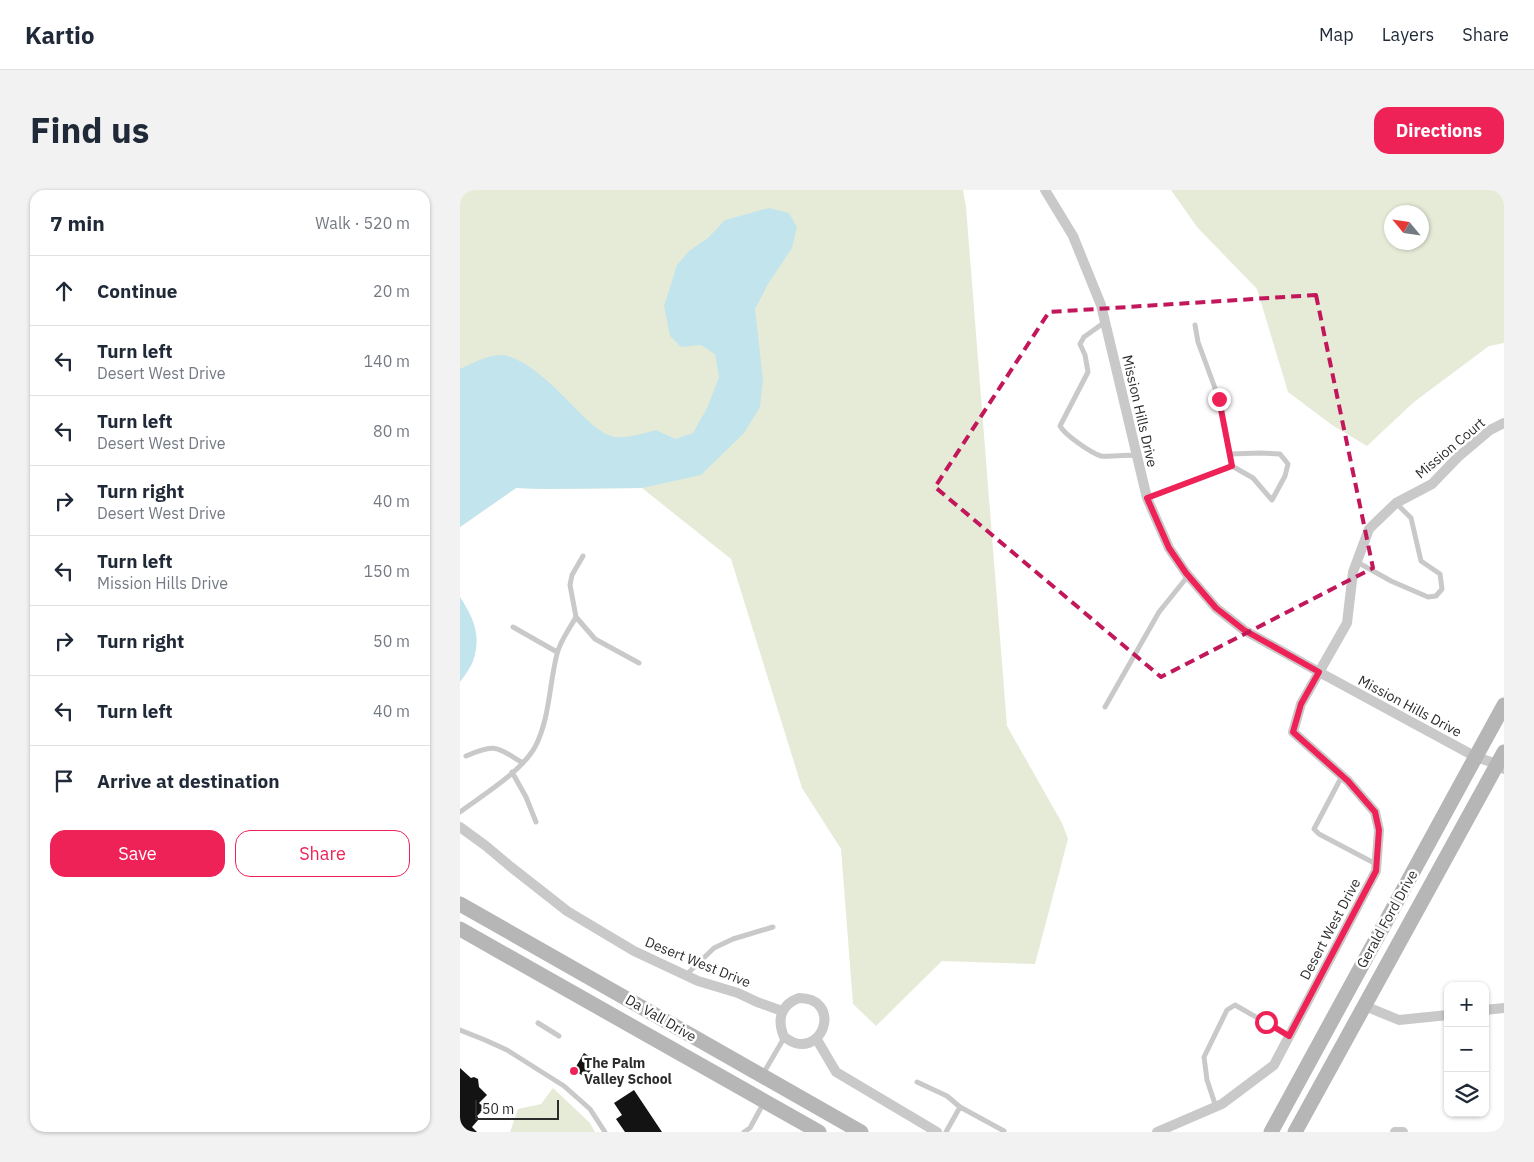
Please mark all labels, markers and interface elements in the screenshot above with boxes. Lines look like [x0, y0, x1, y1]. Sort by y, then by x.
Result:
text: Kartio [25, 19, 95, 51]
text: Map [1319, 23, 1354, 46]
text: Layers [1382, 23, 1434, 46]
text: Share [1462, 23, 1509, 46]
text: Find us [30, 107, 149, 153]
button: Directions [1374, 107, 1504, 154]
north arrow [1384, 205, 1429, 250]
text: 7 min [50, 209, 105, 237]
text: Walk · 520 m [315, 213, 410, 233]
icon: ahead [50, 277, 78, 305]
text: Continue [97, 279, 177, 303]
text: 20 m [373, 281, 410, 301]
text: Turn left [97, 339, 173, 363]
icon: left [50, 347, 78, 375]
text: 140 m [363, 351, 410, 371]
street label: Mission Hills Drive [1118, 353, 1162, 469]
text: Desert West Drive [97, 363, 225, 383]
route end [1208, 388, 1231, 411]
text: Turn left [97, 409, 173, 433]
street label: Mission Court [1411, 414, 1489, 482]
icon: left [50, 417, 78, 445]
text: 80 m [373, 421, 410, 441]
text: Desert West Drive [97, 433, 225, 453]
text: Turn right [97, 479, 184, 503]
icon: right [50, 487, 78, 515]
text: 40 m [373, 491, 410, 511]
text: Desert West Drive [97, 503, 225, 523]
text: Turn left [97, 549, 173, 573]
icon: left [50, 557, 78, 585]
text: 150 m [363, 561, 410, 581]
text: Mission Hills Drive [97, 573, 228, 593]
icon: right [50, 627, 78, 655]
text: Turn right [97, 629, 184, 653]
text: 50 m [373, 631, 410, 651]
street label: Mission Hills Drive [1355, 671, 1465, 741]
icon: left [50, 697, 78, 725]
text: Turn left [97, 699, 173, 723]
text: 40 m [373, 701, 410, 721]
icon: arrive [50, 767, 78, 795]
text: Arrive at destination [97, 769, 280, 793]
button: Save [50, 830, 225, 877]
button: Share [235, 830, 410, 877]
street label: Gerald Ford Drive [1353, 866, 1422, 971]
street label: Desert West Drive [1296, 875, 1364, 983]
street label: Desert West Drive [643, 933, 754, 992]
map controls [1444, 982, 1489, 1117]
button: + [1444, 982, 1489, 1027]
street label: Da Vall Drive [622, 990, 700, 1046]
route start [1255, 1011, 1278, 1034]
button: − [1444, 1027, 1489, 1072]
place label: The Palm Valley School [584, 1054, 672, 1088]
marker: The Palm Valley School [568, 1065, 580, 1077]
button: layers [1444, 1072, 1489, 1117]
scale bar [475, 1097, 559, 1120]
text: 50 m [482, 1100, 514, 1118]

